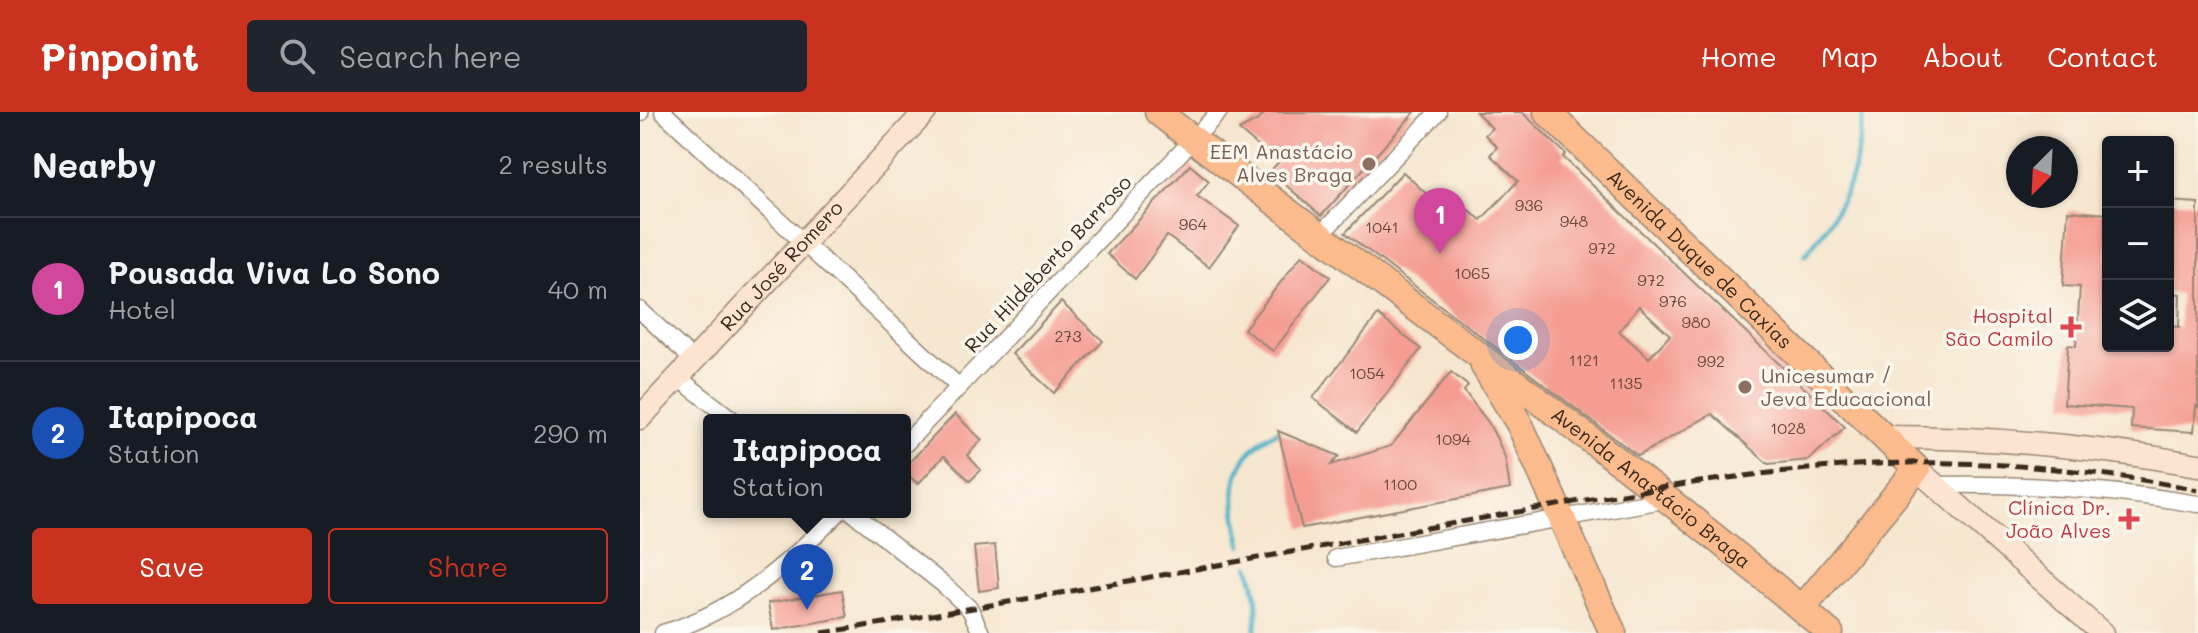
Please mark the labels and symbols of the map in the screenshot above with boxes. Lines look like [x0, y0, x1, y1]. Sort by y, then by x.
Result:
north arrow [2006, 136, 2078, 208]
place label: EEM Anastácio Alves Braga [1210, 138, 1353, 187]
marker: EEM Anastácio Alves Braga [1360, 155, 1378, 173]
street label: Avenida Duque de Caxias [1602, 163, 1798, 354]
street label: Rua Hildeberto Barroso [958, 169, 1137, 358]
pin: 1 [1414, 188, 1466, 254]
street label: Rua José Romero [714, 194, 848, 336]
house number: 936 [1515, 194, 1543, 215]
house number: 948 [1560, 210, 1589, 231]
house number: 964 [1179, 213, 1208, 234]
house number: 1041 [1365, 216, 1399, 237]
house number: 972 [1588, 237, 1616, 258]
house number: 1065 [1454, 262, 1490, 283]
house number: 972 [1637, 269, 1665, 290]
house number: 976 [1659, 290, 1687, 311]
place label: Hospital São Camilo [1945, 302, 2053, 351]
house number: 980 [1681, 311, 1711, 332]
marker: Hospital São Camilo [2060, 316, 2082, 338]
your location [1498, 320, 1538, 360]
house number: 273 [1054, 325, 1082, 346]
house number: 1121 [1569, 349, 1599, 370]
house number: 992 [1697, 350, 1725, 371]
house number: 1054 [1349, 362, 1385, 383]
place label: Unicesumar / Jeva Educacional [1761, 362, 1931, 411]
house number: 1135 [1609, 372, 1643, 393]
marker: Unicesumar / Jeva Educacional [1736, 378, 1754, 396]
street label: Avenida Anastácio Braga [1546, 401, 1757, 574]
house number: 1028 [1770, 417, 1806, 438]
house number: 1094 [1435, 428, 1472, 449]
house number: 1100 [1383, 473, 1417, 494]
place label: Clínica Dr. João Alves [2006, 494, 2111, 543]
marker: Clínica Dr. João Alves [2118, 508, 2140, 530]
pin: 2 [781, 544, 833, 610]

